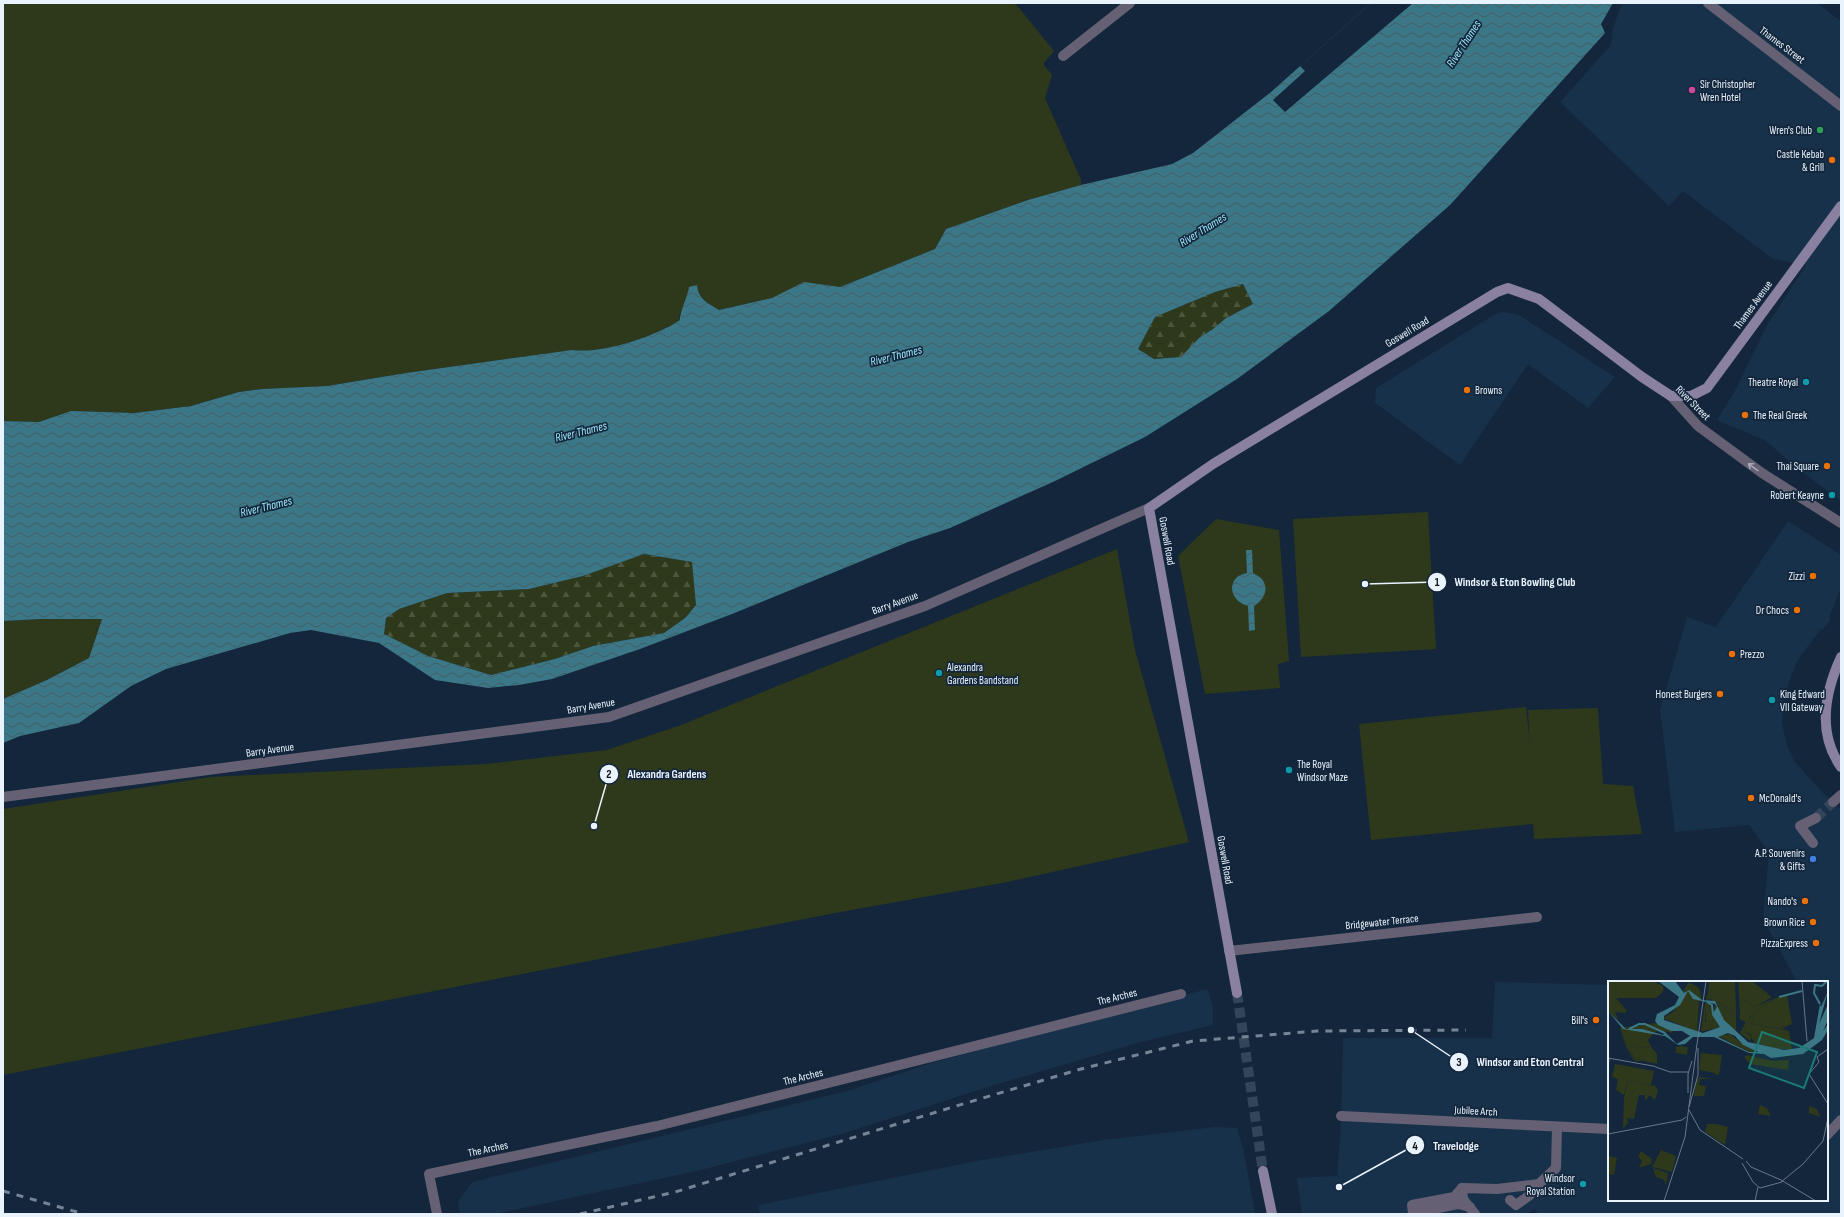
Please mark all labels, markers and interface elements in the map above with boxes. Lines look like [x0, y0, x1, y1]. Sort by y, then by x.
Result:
water label: River Thames [1443, 17, 1485, 70]
street label: Thames Street [1757, 24, 1808, 67]
place label: Sir Christopher Wren Hotel [1700, 78, 1756, 104]
marker: Sir Christopher Wren Hotel [1687, 85, 1697, 95]
place label: Wren's Club [1769, 124, 1812, 137]
marker: Wren's Club [1815, 125, 1825, 135]
place label: Castle Kebab & Grill [1777, 148, 1824, 174]
marker: Castle Kebab & Grill [1827, 155, 1837, 165]
water label: River Thames [1177, 209, 1230, 250]
street label: Thames Avenue [1731, 278, 1775, 332]
street label: Goswell Road [1383, 314, 1432, 350]
water label: River Thames [868, 342, 924, 370]
place label: Theatre Royal [1748, 376, 1798, 389]
marker: Theatre Royal [1801, 377, 1811, 387]
street label: River Street [1673, 383, 1714, 424]
place label: Browns [1475, 384, 1502, 397]
marker: Browns [1462, 385, 1472, 395]
place label: The Real Greek [1753, 409, 1808, 422]
marker: The Real Greek [1740, 410, 1750, 420]
water label: River Thames [553, 418, 609, 446]
place label: Thai Square [1776, 460, 1819, 473]
marker: Thai Square [1822, 461, 1832, 471]
one-way arrow [1748, 463, 1759, 471]
place label: Robert Keayne [1770, 489, 1824, 502]
marker: Robert Keayne [1827, 490, 1837, 500]
water label: River Thames [238, 493, 294, 521]
street label: Goswell Road [1156, 516, 1178, 567]
callout: Windsor & Eton Bowling Club [1427, 570, 1584, 594]
place label: Zizzi [1788, 570, 1805, 583]
marker: Zizzi [1808, 571, 1818, 581]
text: 1 [1435, 575, 1440, 590]
text: Windsor & Eton Bowling Club [1454, 575, 1576, 590]
street label: Barry Avenue [870, 589, 920, 617]
place label: Dr Chocs [1756, 604, 1789, 617]
marker: Dr Chocs [1792, 605, 1802, 615]
place label: Prezzo [1740, 648, 1765, 661]
marker: Prezzo [1727, 649, 1737, 659]
place label: Alexandra Gardens Bandstand [946, 661, 1019, 687]
marker: Alexandra Gardens Bandstand [934, 668, 944, 678]
place label: Honest Burgers [1656, 688, 1712, 701]
place label: King Edward VII Gateway [1780, 688, 1825, 714]
marker: Honest Burgers [1715, 689, 1725, 699]
street label: Barry Avenue [566, 695, 616, 717]
marker: King Edward VII Gateway [1767, 695, 1777, 705]
street label: Barry Avenue [245, 740, 295, 760]
place label: The Royal Windsor Maze [1297, 758, 1348, 784]
callout: Alexandra Gardens [599, 762, 714, 786]
marker: The Royal Windsor Maze [1284, 765, 1294, 775]
text: 2 [606, 767, 612, 782]
text: Alexandra Gardens [627, 767, 707, 782]
place label: McDonald's [1759, 792, 1801, 805]
marker: McDonald's [1746, 793, 1756, 803]
street label: Goswell Road [1214, 835, 1236, 886]
place label: A.P. Souvenirs & Gifts [1754, 847, 1805, 873]
marker: A.P. Souvenirs & Gifts [1808, 854, 1818, 864]
place label: Nando's [1768, 895, 1797, 908]
marker: Nando's [1800, 896, 1810, 906]
street label: Bridgewater Terrace [1345, 912, 1419, 932]
place label: Brown Rice [1764, 916, 1805, 929]
marker: Brown Rice [1808, 917, 1818, 927]
place label: PizzaExpress [1761, 937, 1808, 950]
marker: PizzaExpress [1811, 938, 1821, 948]
inset map [1608, 981, 1828, 1201]
street label: The Arches [1096, 986, 1138, 1008]
place label: Bill's [1571, 1014, 1588, 1027]
marker: Bill's [1591, 1015, 1601, 1025]
callout: Windsor and Eton Central [1449, 1050, 1592, 1074]
text: 3 [1456, 1055, 1462, 1070]
text: Windsor and Eton Central [1476, 1055, 1584, 1070]
street label: The Arches [782, 1066, 824, 1088]
street label: Jubilee Arch [1453, 1103, 1498, 1119]
callout: Travelodge [1405, 1133, 1487, 1157]
street label: The Arches [467, 1138, 509, 1160]
text: 4 [1412, 1139, 1418, 1154]
text: Travelodge [1433, 1139, 1479, 1154]
place label: Windsor Royal Station [1527, 1172, 1575, 1198]
marker: Windsor Royal Station [1578, 1179, 1588, 1189]

